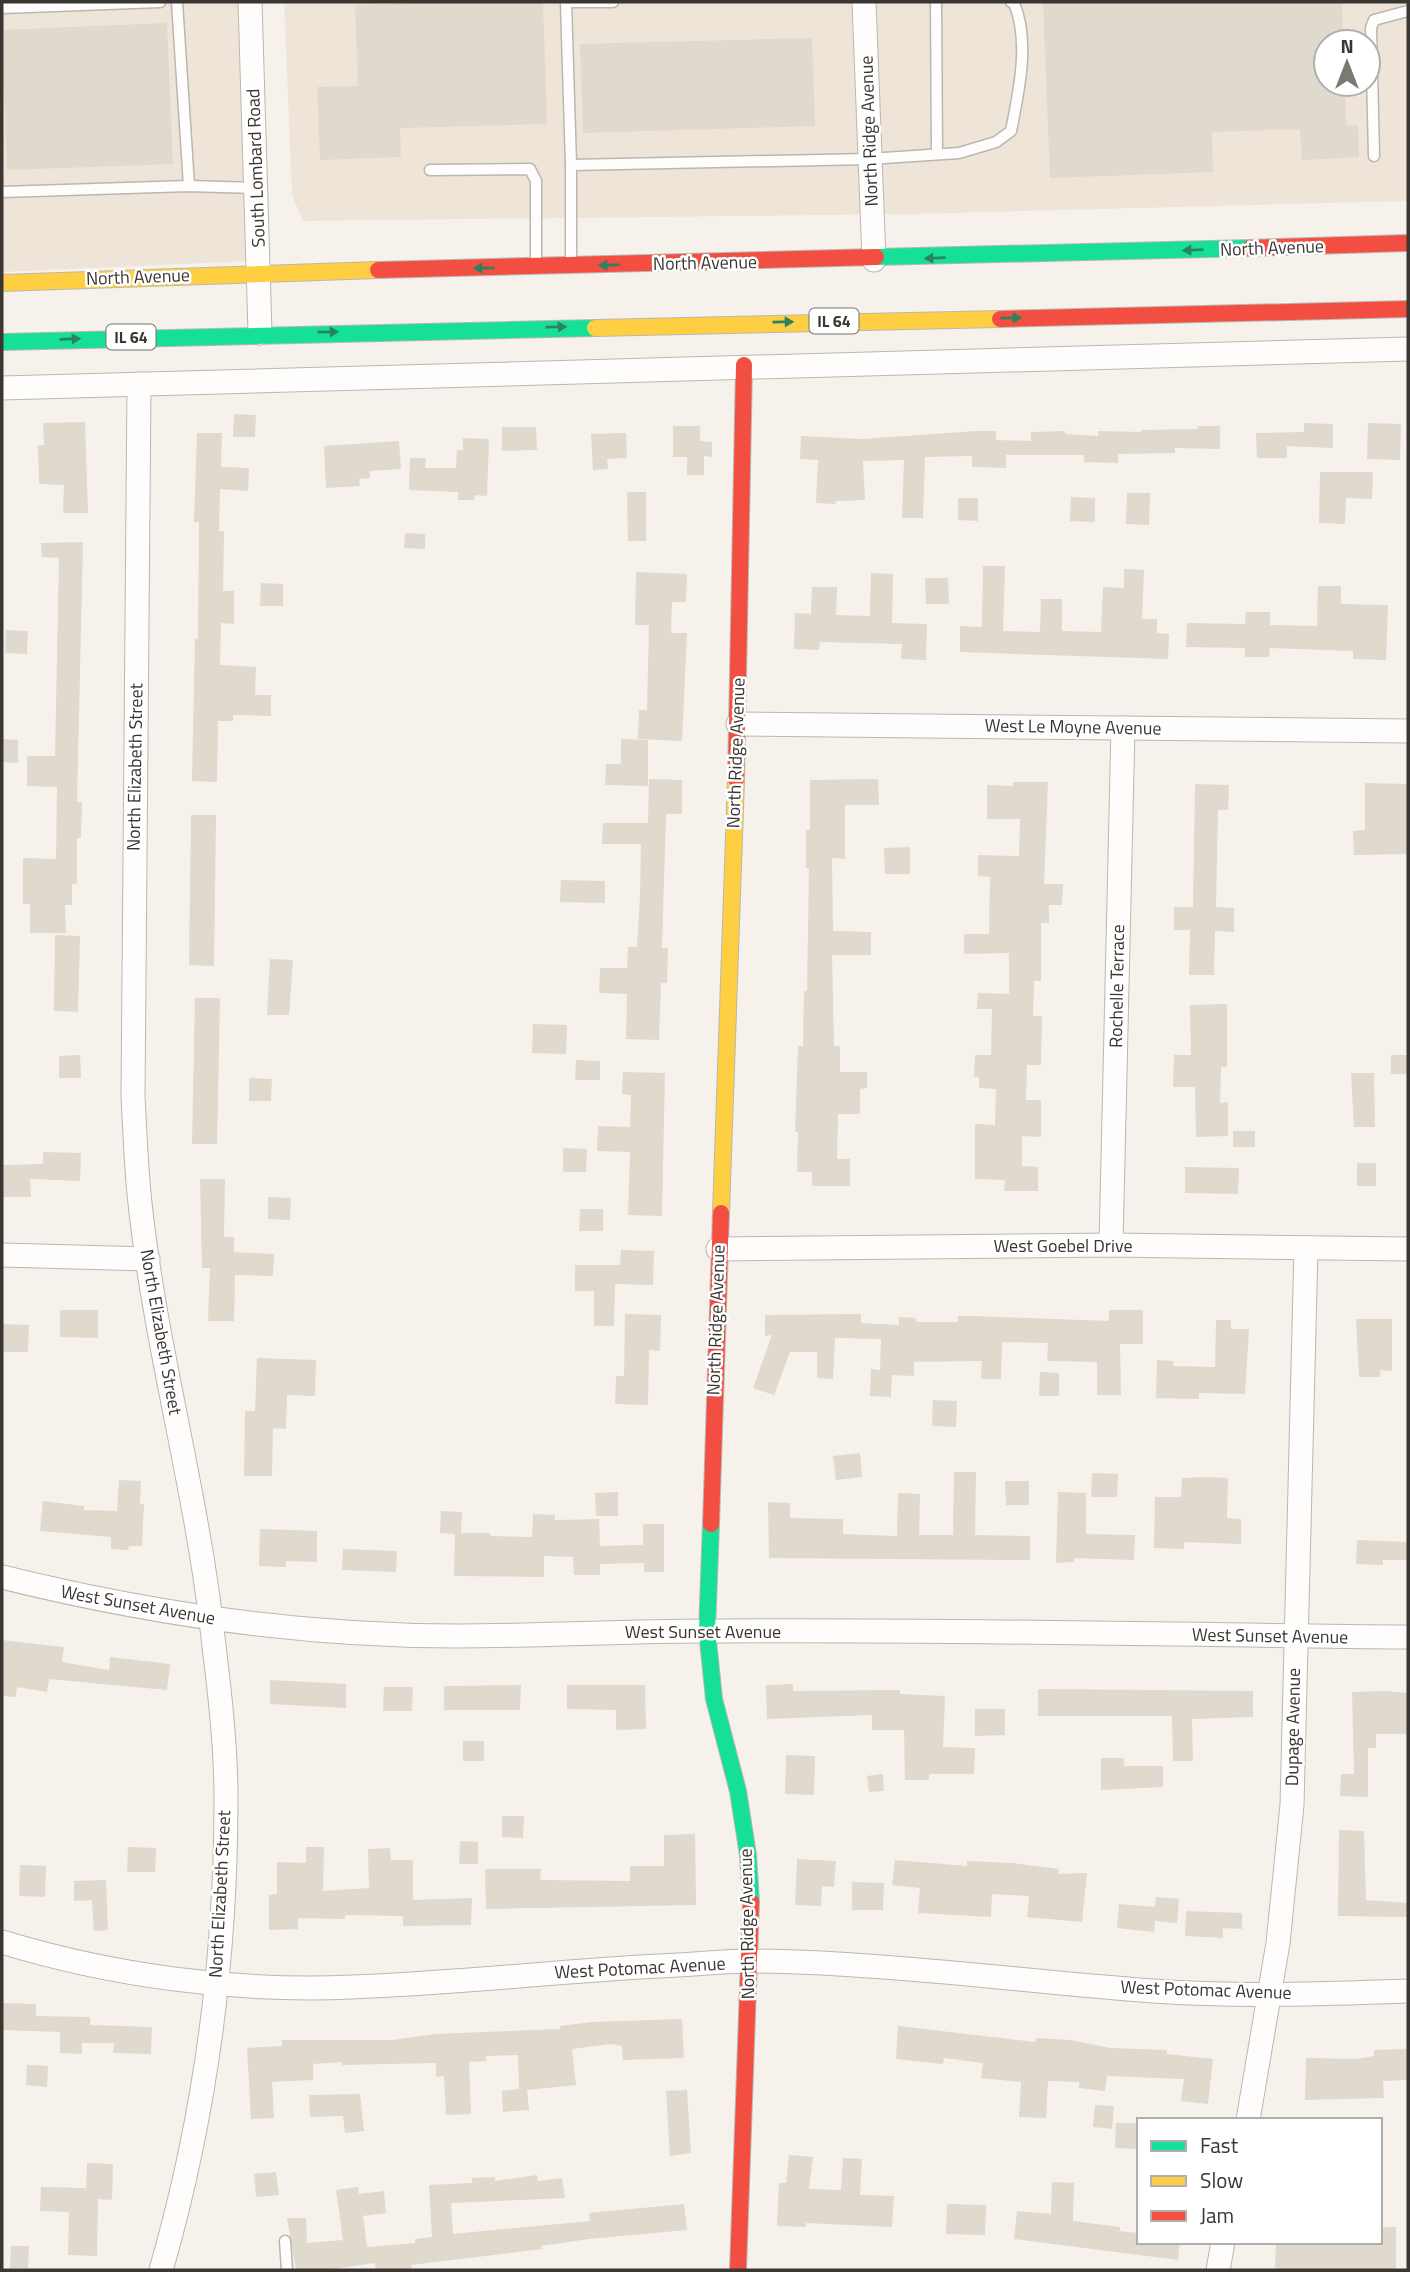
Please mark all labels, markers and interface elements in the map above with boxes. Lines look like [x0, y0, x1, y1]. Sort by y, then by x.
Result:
north arrow [1312, 28, 1382, 98]
text: N [1340, 31, 1354, 60]
street label: North Ridge Avenue [852, 55, 885, 207]
street label: South Lombard Road [239, 88, 272, 248]
street label: North Avenue [1220, 232, 1324, 263]
one-way arrow [1182, 245, 1204, 256]
street label: North Avenue [653, 248, 757, 277]
one-way arrow [923, 252, 945, 264]
one-way arrow [598, 259, 620, 271]
street label: North Avenue [86, 261, 190, 292]
one-way arrow [473, 262, 495, 273]
road number: IL 64 [810, 308, 858, 334]
one-way arrow [1000, 312, 1022, 323]
one-way arrow [773, 317, 795, 328]
one-way arrow [545, 322, 567, 333]
road number: IL 64 [106, 324, 156, 350]
one-way arrow [318, 326, 340, 338]
one-way arrow [59, 334, 81, 345]
street label: North Ridge Avenue [719, 677, 752, 829]
street label: North Elizabeth Street [120, 682, 149, 851]
street label: West Le Moyne Avenue [984, 711, 1162, 742]
street label: Rochelle Terrace [1102, 924, 1131, 1048]
street label: West Goebel Drive [993, 1232, 1133, 1259]
street label: North Ridge Avenue [699, 1244, 732, 1396]
street label: North Elizabeth Street [134, 1247, 189, 1418]
street label: West Sunset Avenue [59, 1578, 217, 1631]
street label: West Sunset Avenue [625, 1618, 781, 1645]
street label: West Sunset Avenue [1192, 1621, 1348, 1650]
street label: Dupage Avenue [1278, 1668, 1307, 1786]
street label: North Elizabeth Street [202, 1809, 237, 1979]
street label: North Ridge Avenue [732, 1848, 761, 2000]
street label: West Potomac Avenue [554, 1950, 726, 1985]
street label: West Potomac Avenue [1120, 1973, 1292, 2006]
legend [1137, 2118, 1382, 2244]
text: Fast [1200, 2129, 1239, 2161]
text: Slow [1200, 2164, 1243, 2196]
text: Jam [1200, 2199, 1234, 2231]

